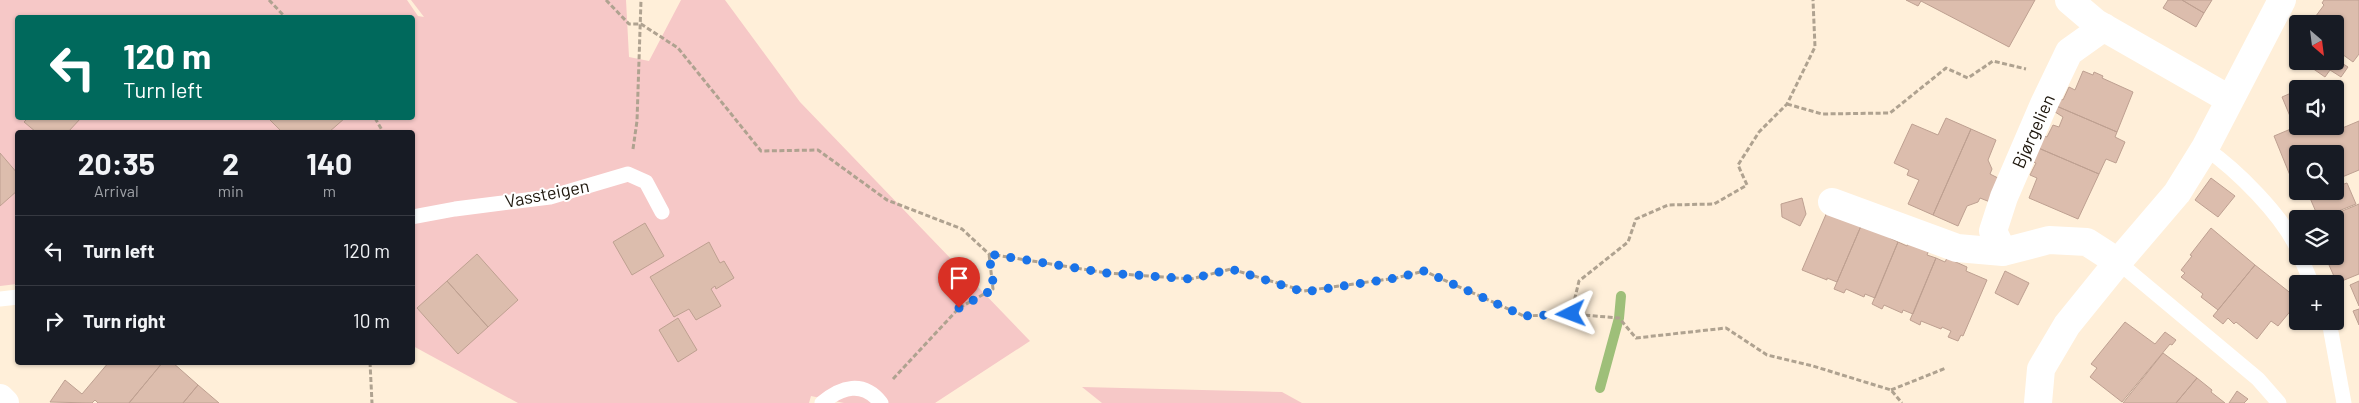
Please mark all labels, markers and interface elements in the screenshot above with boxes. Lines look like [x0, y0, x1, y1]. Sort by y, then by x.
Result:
north arrow [2289, 15, 2344, 70]
map controls [2289, 15, 2344, 330]
text: 120 m [123, 34, 211, 76]
icon: left [40, 35, 105, 100]
text: Turn left [123, 76, 203, 102]
button: sound [2289, 80, 2344, 135]
street label: Bjørgelien [2007, 91, 2059, 171]
text: 20:35 [78, 145, 155, 181]
text: 2 [222, 145, 239, 181]
text: 140 [306, 145, 352, 181]
button: search [2289, 145, 2344, 200]
street label: Vassteigen [503, 174, 591, 212]
text: Arrival [94, 181, 139, 200]
text: min [218, 181, 244, 200]
text: m [323, 181, 336, 200]
button: layers [2289, 210, 2344, 265]
icon: left [40, 237, 68, 265]
text: Turn left [83, 239, 154, 262]
text: 120 m [343, 239, 390, 262]
pin [938, 257, 980, 308]
icon: arrive [945, 264, 973, 292]
button: + [2289, 275, 2344, 330]
position arrow [1544, 287, 1596, 339]
icon: right [40, 307, 68, 335]
text: Turn right [83, 309, 165, 332]
text: 10 m [353, 309, 390, 332]

